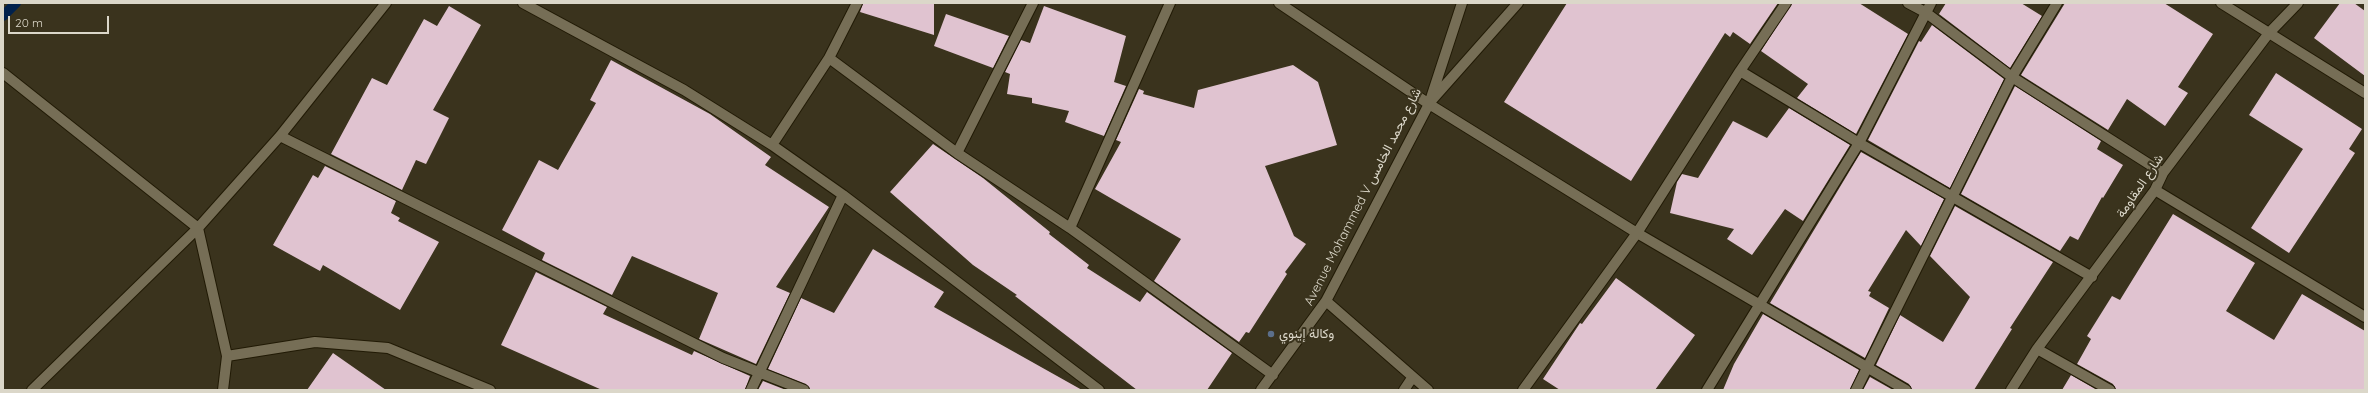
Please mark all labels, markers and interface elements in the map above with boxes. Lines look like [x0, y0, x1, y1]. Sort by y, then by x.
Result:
scale bar [10, 8, 111, 34]
text: 20 m [15, 15, 43, 30]
street label: Avenue Mohammed V شارع محمد الخامس [1301, 86, 1425, 308]
street label: شارع المقاومة [2113, 151, 2167, 221]
place label: وكالة إينوي [1279, 326, 1334, 342]
marker: وكالة إينوي [1266, 329, 1276, 339]

